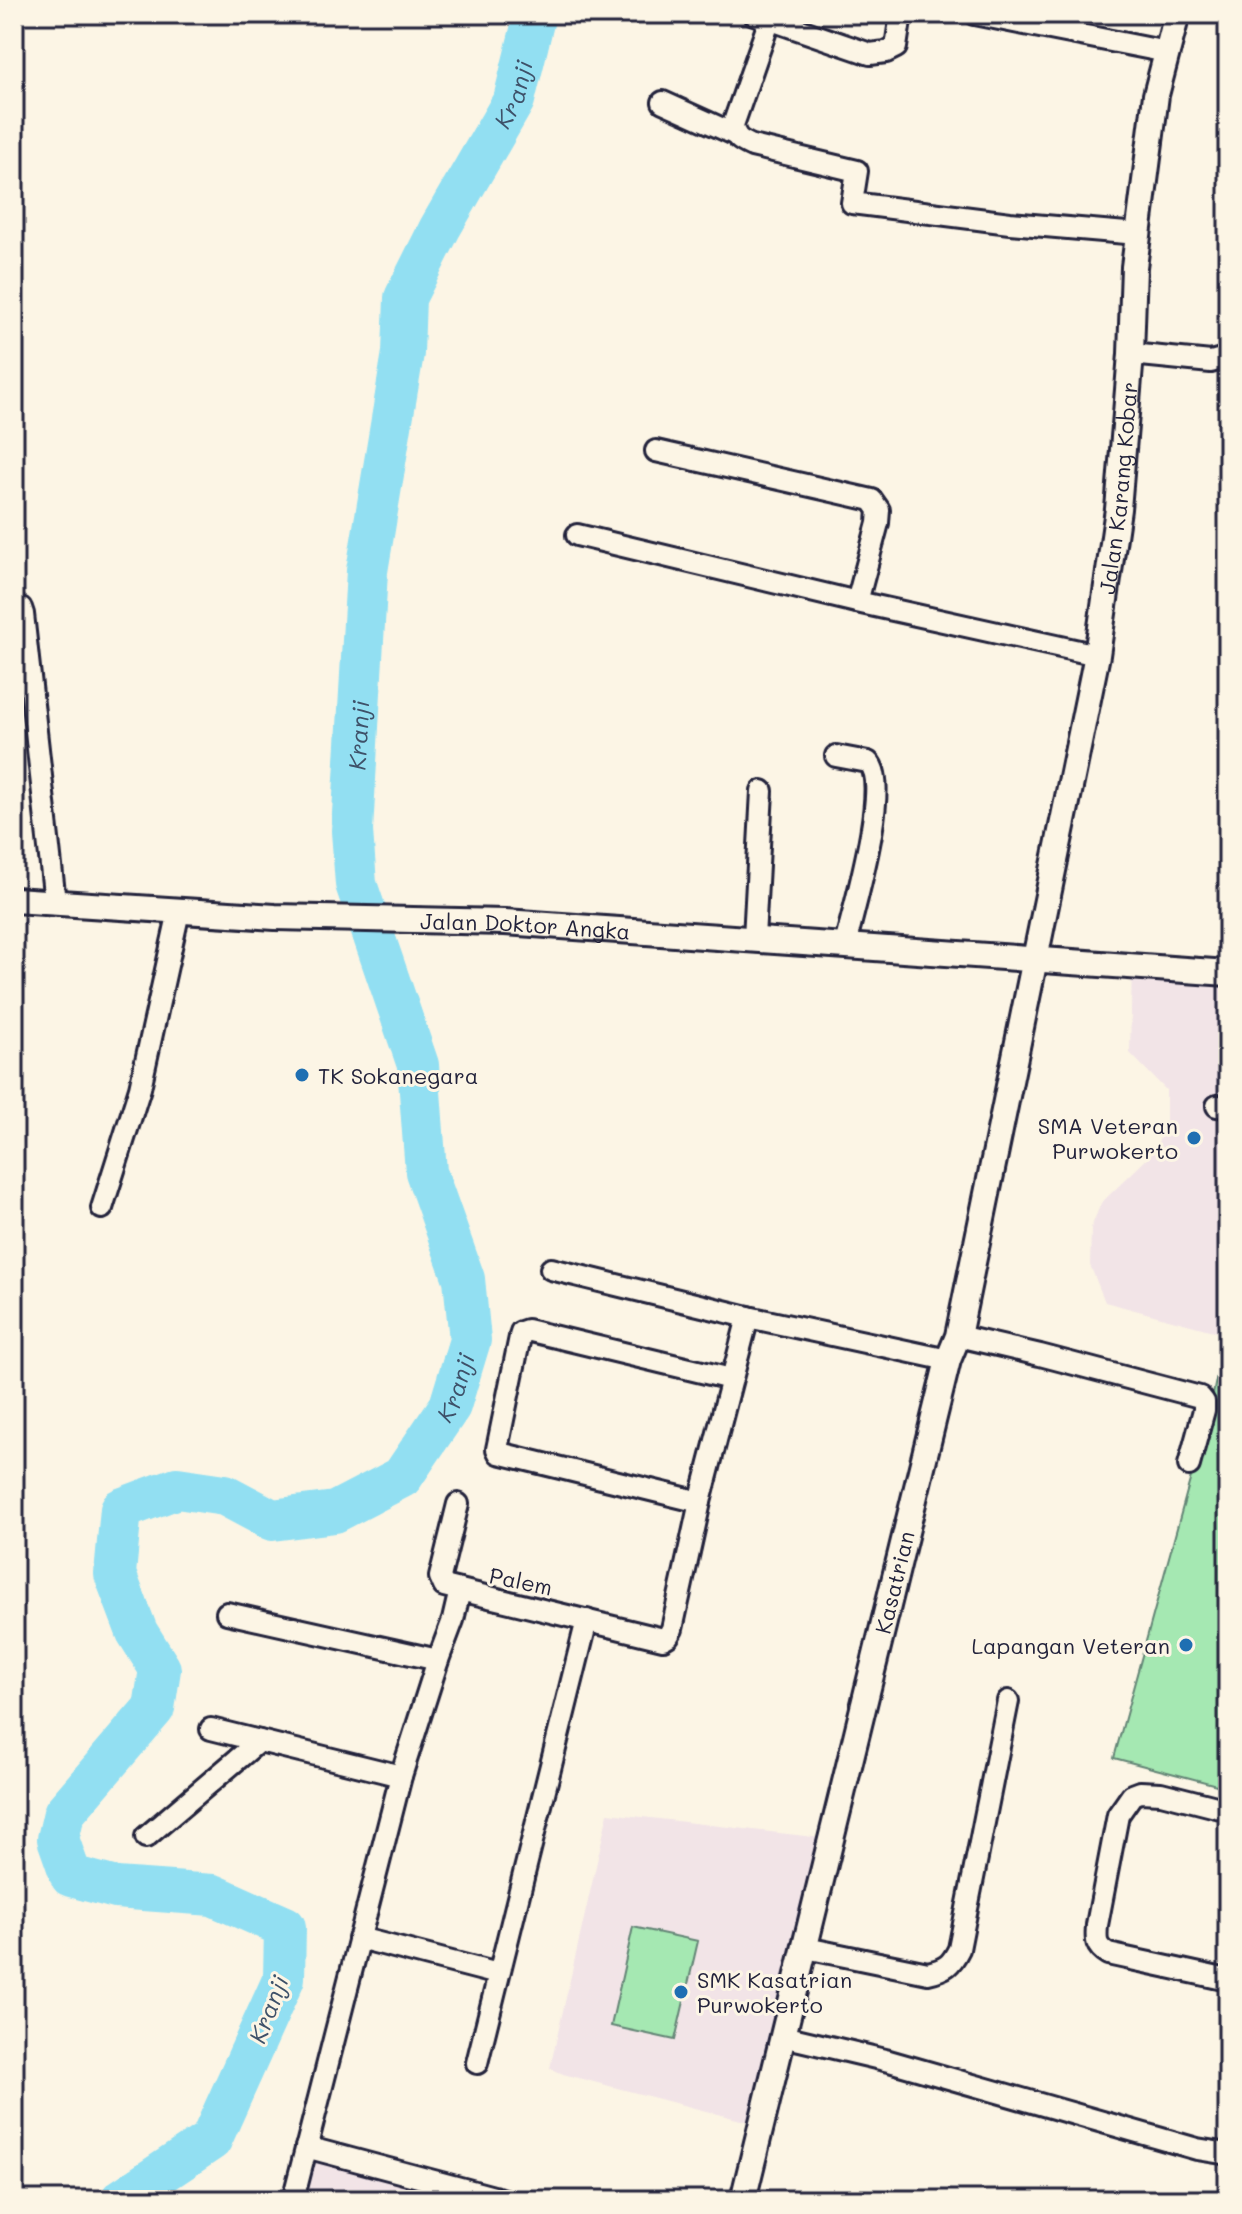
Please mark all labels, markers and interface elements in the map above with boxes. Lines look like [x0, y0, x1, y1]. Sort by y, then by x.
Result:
water label: Kranji [486, 56, 539, 133]
street label: Jalan Karang Kobar [1091, 381, 1143, 596]
water label: Kranji [340, 698, 375, 771]
street label: Jalan Doktor Angka [420, 906, 631, 945]
place label: TK Sokanegara [318, 1061, 479, 1090]
marker: TK Sokanegara [293, 1066, 311, 1084]
place label: SMA Veteran Purwokerto [1038, 1111, 1178, 1165]
marker: SMA Veteran Purwokerto [1185, 1129, 1203, 1147]
water label: Kranji [428, 1348, 481, 1428]
street label: Kasatrian [867, 1528, 920, 1637]
street label: Palem [487, 1560, 555, 1602]
place label: Lapangan Veteran [972, 1631, 1170, 1660]
marker: Lapangan Veteran [1177, 1636, 1195, 1654]
place label: SMK Kasatrian Purwokerto [697, 1965, 852, 2019]
water label: Kranji [241, 1970, 295, 2047]
marker: SMK Kasatrian Purwokerto [672, 1983, 690, 2001]

